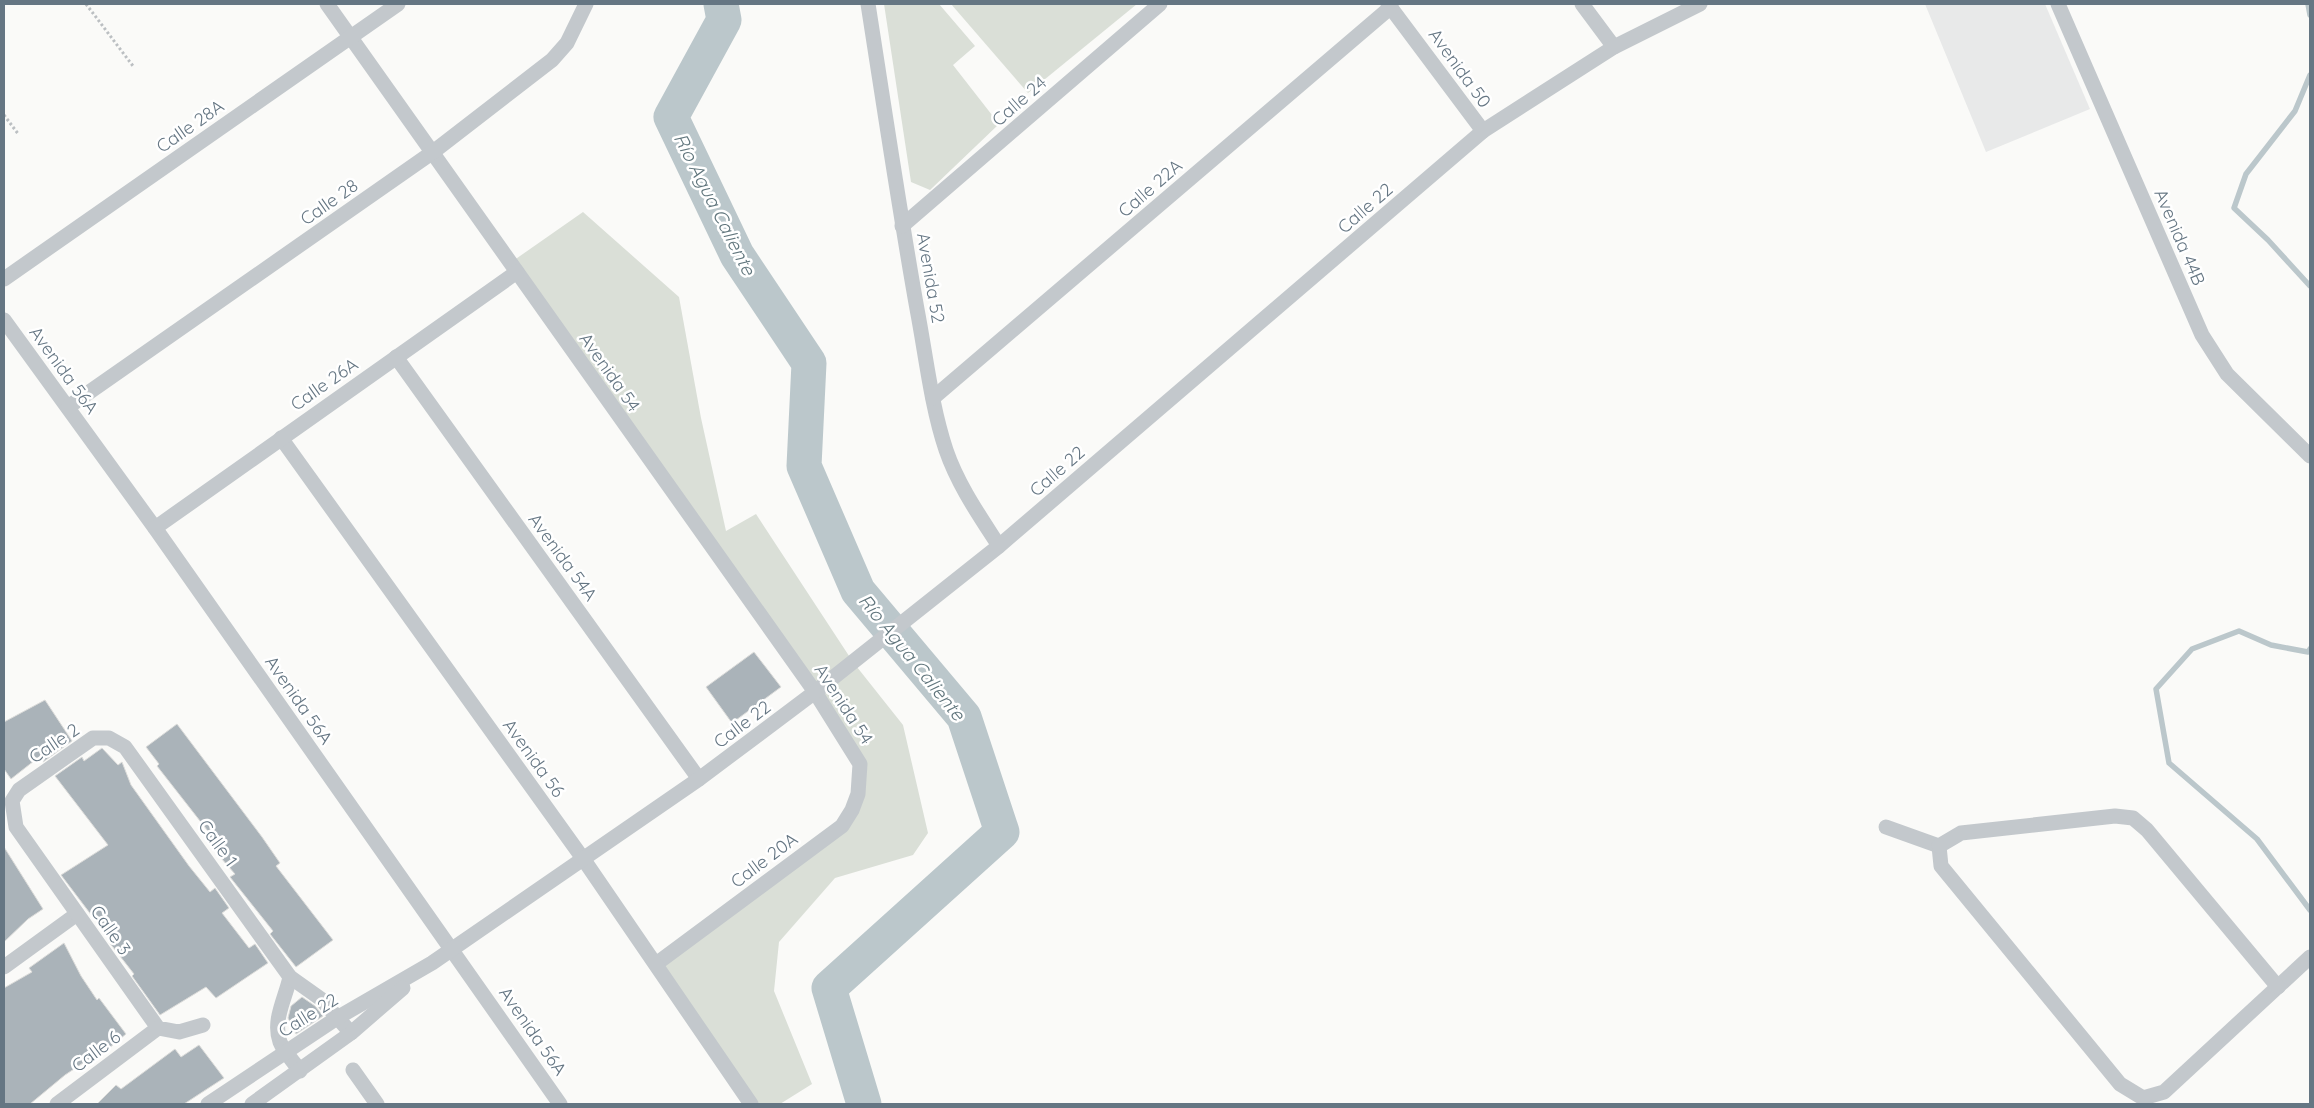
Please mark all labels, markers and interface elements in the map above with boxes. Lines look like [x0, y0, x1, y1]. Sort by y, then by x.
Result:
street label: Avenida 50 [1424, 24, 1496, 112]
street label: Calle 24 [987, 71, 1051, 131]
street label: Calle 28A [152, 94, 228, 158]
water label: Río Agua Caliente [669, 129, 762, 280]
street label: Calle 22A [1113, 154, 1187, 222]
street label: Calle 28 [296, 174, 362, 230]
street label: Calle 22 [1333, 178, 1397, 238]
street label: Avenida 44B [2149, 185, 2211, 289]
street label: Avenida 52 [912, 231, 950, 325]
street label: Avenida 56A [24, 322, 104, 419]
street label: Avenida 54 [574, 328, 646, 416]
street label: Calle 26A [286, 352, 362, 416]
street label: Calle 22 [1025, 441, 1089, 501]
street label: Avenida 54A [524, 509, 603, 606]
water label: Río Agua Caliente [854, 589, 971, 726]
street label: Avenida 56A [260, 651, 338, 749]
street label: Avenida 54 [810, 660, 878, 748]
street label: Calle 22 [709, 695, 775, 753]
street label: Avenida 56 [498, 714, 570, 802]
street label: Calle 2 [24, 718, 84, 768]
street label: Calle 1 [193, 815, 243, 871]
street label: Calle 20A [726, 827, 802, 893]
street label: Calle 3 [86, 901, 136, 959]
street label: Avenida 56A [494, 982, 572, 1080]
street label: Calle 22 [274, 988, 342, 1042]
street label: Calle 6 [67, 1025, 125, 1077]

